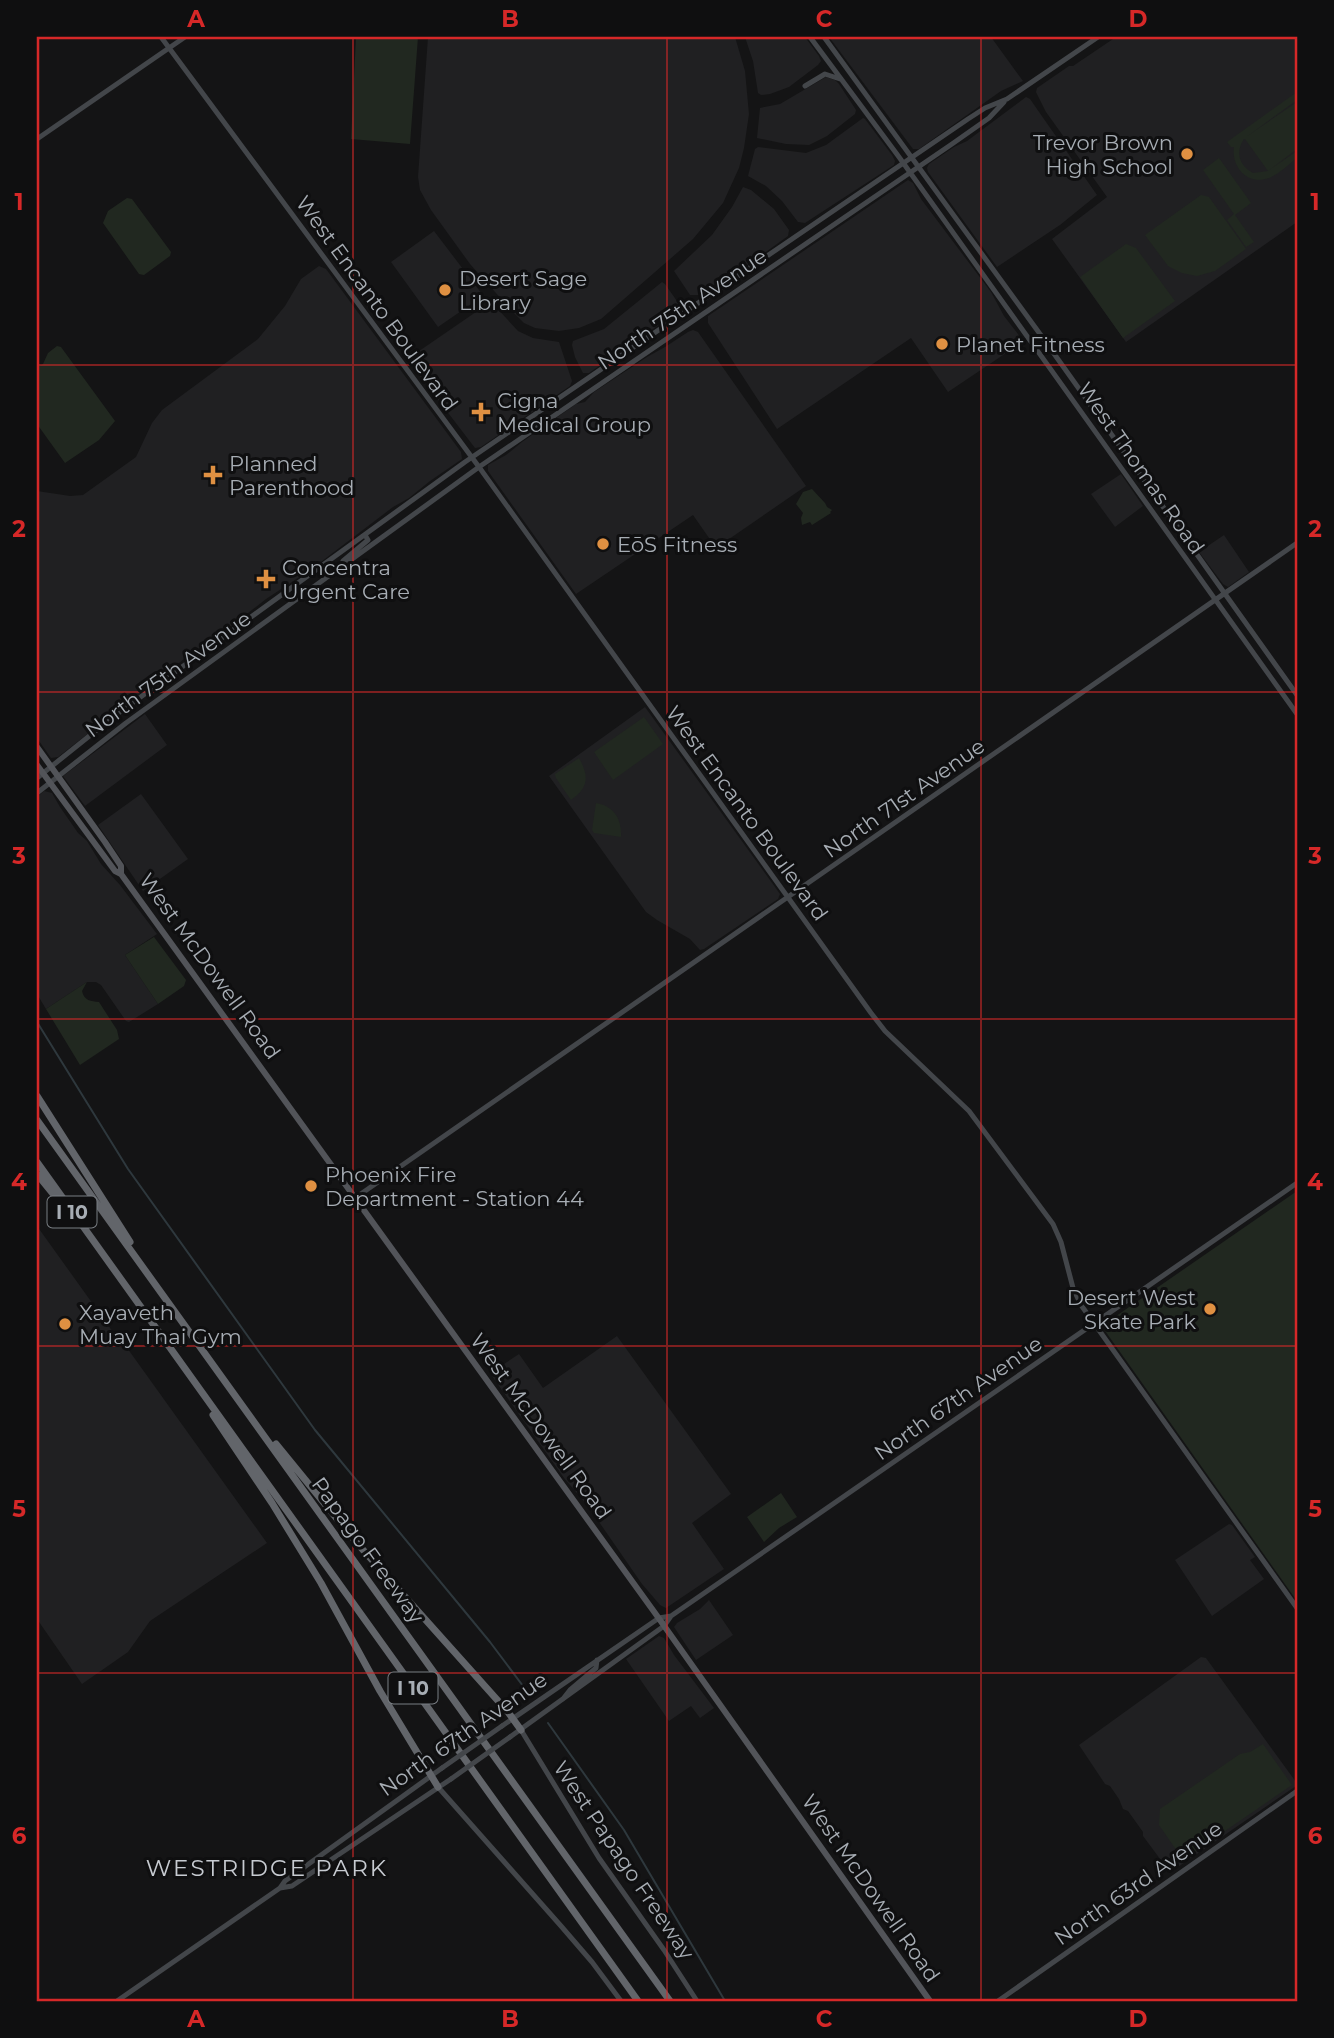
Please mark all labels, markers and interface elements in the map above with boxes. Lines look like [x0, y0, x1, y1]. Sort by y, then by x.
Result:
text: A [186, 5, 205, 33]
text: B [501, 5, 519, 33]
text: C [816, 5, 833, 33]
text: D [1129, 5, 1148, 33]
place label: Trevor Brown High School [1033, 130, 1173, 179]
marker: Trevor Brown High School [1179, 146, 1195, 162]
text: 1 [14, 188, 24, 216]
text: 1 [1310, 188, 1320, 216]
street label: West Encanto Boulevard [291, 191, 463, 415]
street label: North 75th Avenue [593, 243, 771, 375]
place label: Desert Sage Library [459, 266, 587, 315]
marker: Desert Sage Library [437, 282, 453, 298]
place label: Planet Fitness [956, 332, 1105, 357]
marker: Planet Fitness [934, 336, 950, 352]
street label: West Thomas Road [1072, 377, 1210, 559]
place label: Cigna Medical Group [497, 388, 651, 437]
marker: Cigna Medical Group [471, 402, 491, 422]
place label: Planned Parenthood [229, 451, 354, 500]
marker: Planned Parenthood [203, 465, 223, 485]
text: 2 [12, 515, 26, 543]
text: 2 [1308, 515, 1322, 543]
place label: EōS Fitness [617, 532, 737, 557]
marker: EōS Fitness [595, 536, 611, 552]
place label: Concentra Urgent Care [282, 555, 410, 604]
marker: Concentra Urgent Care [256, 569, 276, 589]
street label: North 75th Avenue [80, 606, 256, 742]
street label: West Encanto Boulevard [661, 701, 833, 925]
street label: North 71st Avenue [819, 733, 989, 863]
text: 3 [11, 842, 26, 870]
text: 3 [1307, 842, 1322, 870]
street label: West McDowell Road [134, 868, 286, 1064]
place label: Phoenix Fire Department - Station 44 [325, 1162, 584, 1211]
text: 4 [11, 1168, 27, 1196]
text: 4 [1307, 1168, 1323, 1196]
marker: Phoenix Fire Department - Station 44 [303, 1178, 319, 1194]
road number: I 10 [48, 1196, 96, 1228]
place label: Desert West Skate Park [1067, 1285, 1196, 1334]
place label: Xayaveth Muay Thai Gym [79, 1300, 242, 1349]
marker: Desert West Skate Park [1202, 1301, 1218, 1317]
marker: Xayaveth Muay Thai Gym [57, 1316, 73, 1332]
street label: West McDowell Road [465, 1328, 617, 1524]
street label: North 67th Avenue [869, 1331, 1047, 1465]
street label: Papago Freeway [307, 1472, 430, 1628]
text: 5 [12, 1495, 26, 1523]
text: 5 [1308, 1495, 1322, 1523]
street label: North 67th Avenue [374, 1667, 552, 1801]
road number: I 10 [388, 1672, 438, 1704]
street label: West Papago Freeway [548, 1756, 700, 1964]
street label: West McDowell Road [797, 1789, 945, 1987]
street label: North 63rd Avenue [1049, 1816, 1227, 1950]
text: 6 [12, 1822, 27, 1850]
text: 6 [1308, 1822, 1323, 1850]
district label: WESTRIDGE PARK [146, 1854, 388, 1882]
text: A [186, 2005, 205, 2033]
text: B [501, 2005, 519, 2033]
text: C [816, 2005, 833, 2033]
text: D [1129, 2005, 1148, 2033]

